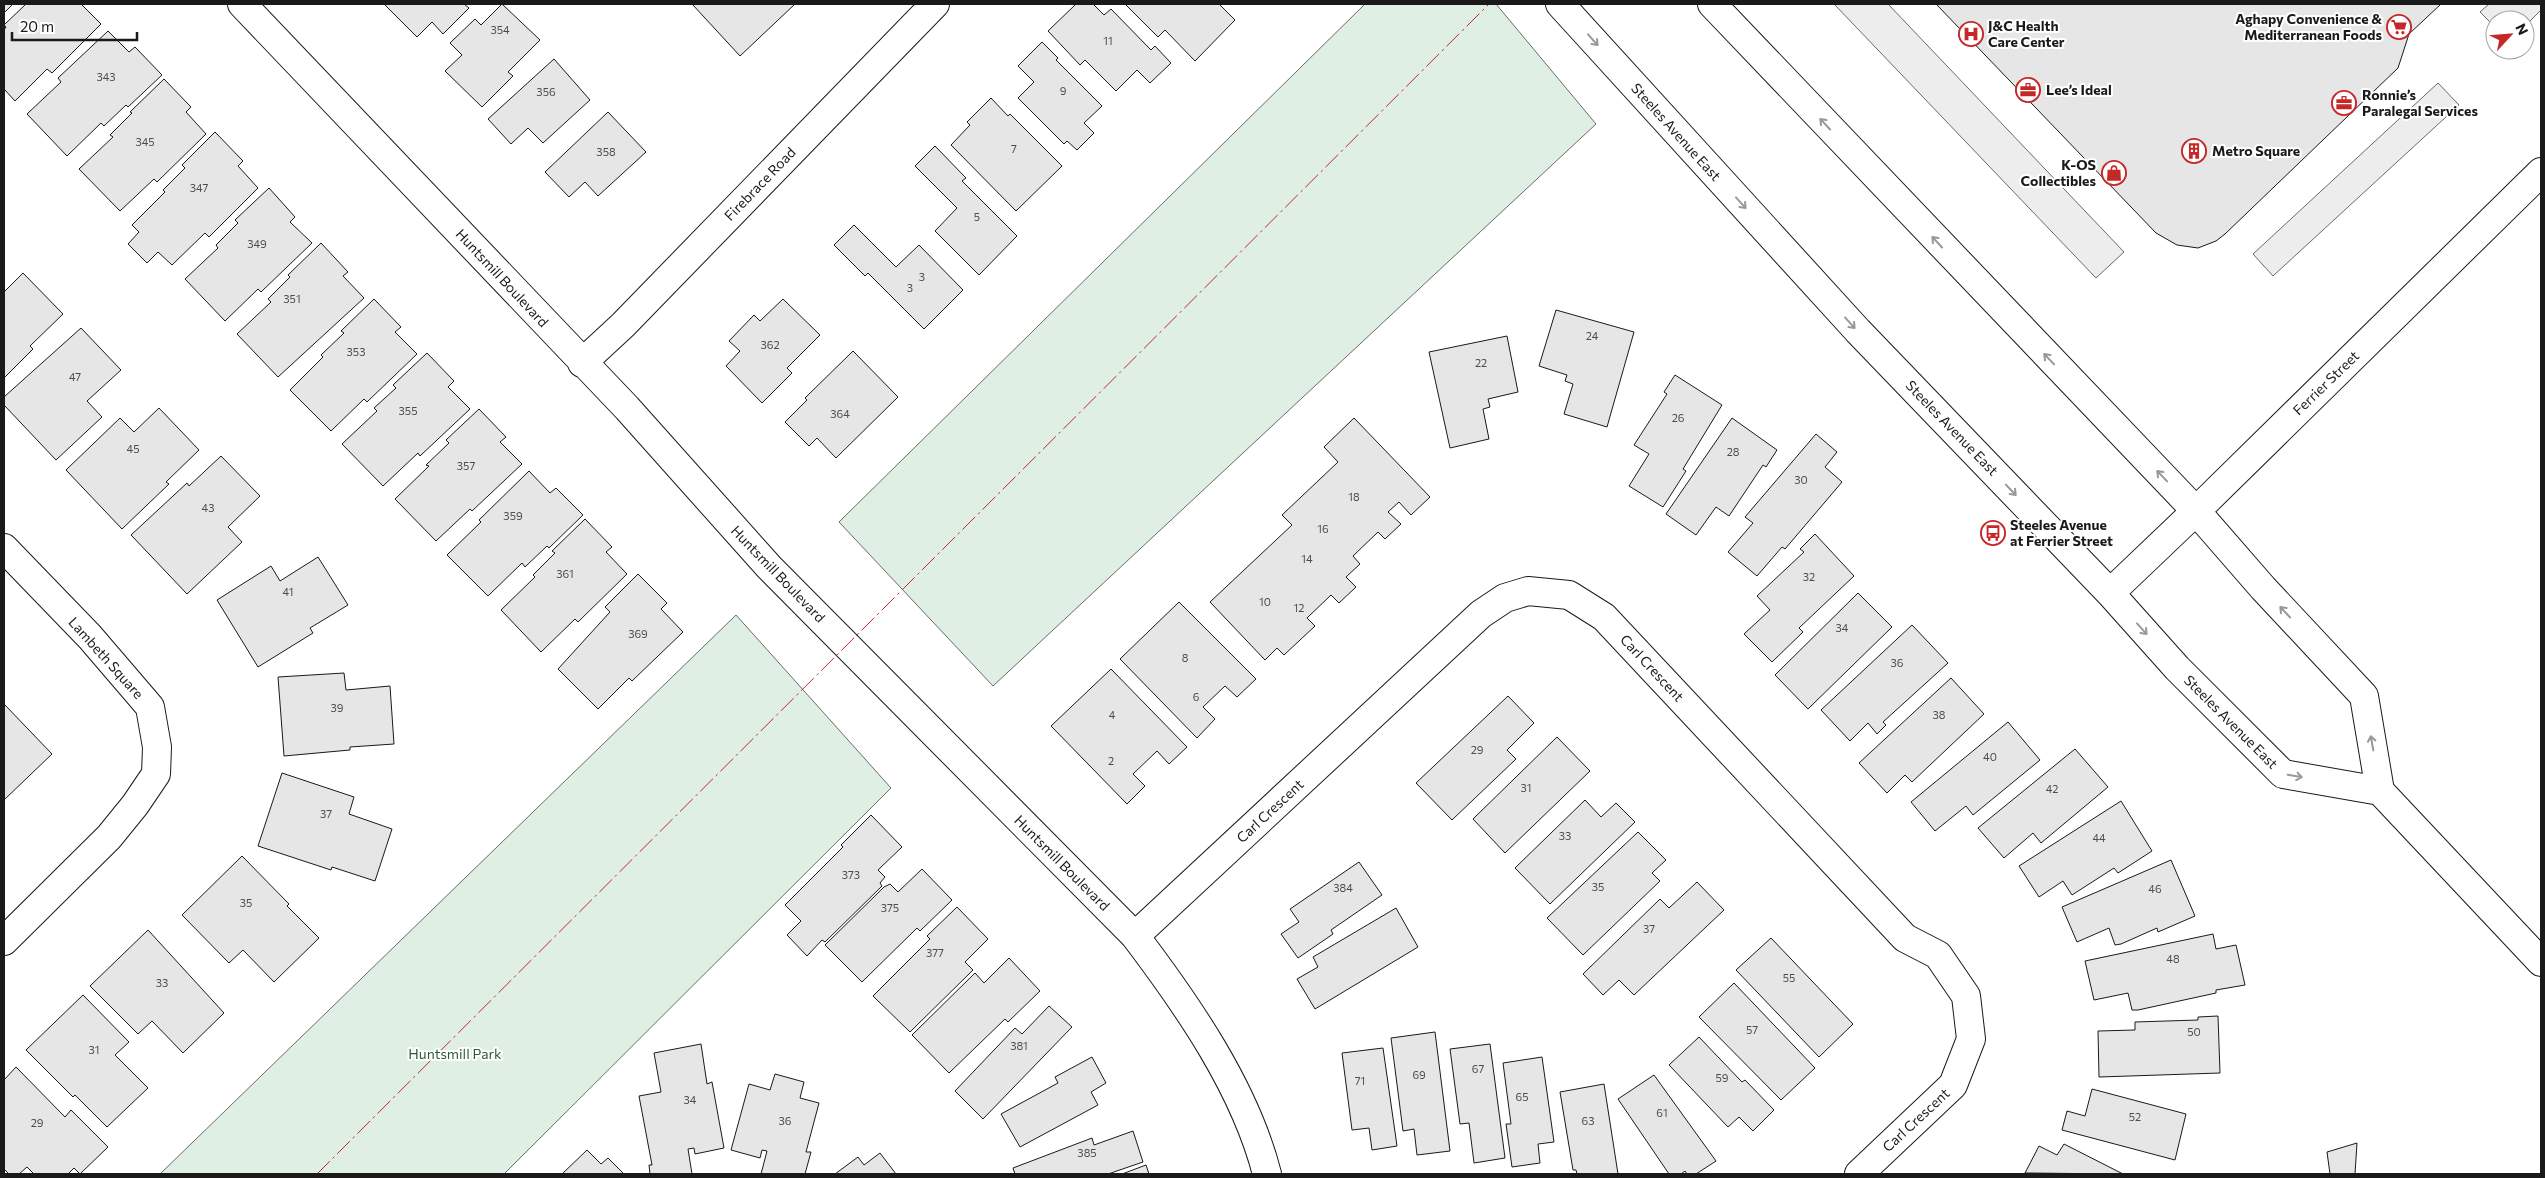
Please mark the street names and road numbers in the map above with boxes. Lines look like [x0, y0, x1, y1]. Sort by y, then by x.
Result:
street label: Steeles Avenue East [1628, 79, 1725, 184]
street label: Firebrace Road [720, 144, 799, 224]
street label: Huntsmill Boulevard [453, 225, 552, 330]
street label: Ferrier Street [2289, 347, 2362, 418]
street label: Steeles Avenue East [1903, 377, 2002, 479]
street label: Huntsmill Boulevard [728, 522, 829, 626]
street label: Lambeth Square [65, 613, 147, 702]
street label: Carl Crescent [1617, 631, 1688, 705]
street label: Steeles Avenue East [2181, 671, 2282, 772]
street label: Carl Crescent [1233, 775, 1307, 846]
street label: Huntsmill Boulevard [1011, 811, 1114, 914]
street label: Carl Crescent [1879, 1084, 1953, 1155]

